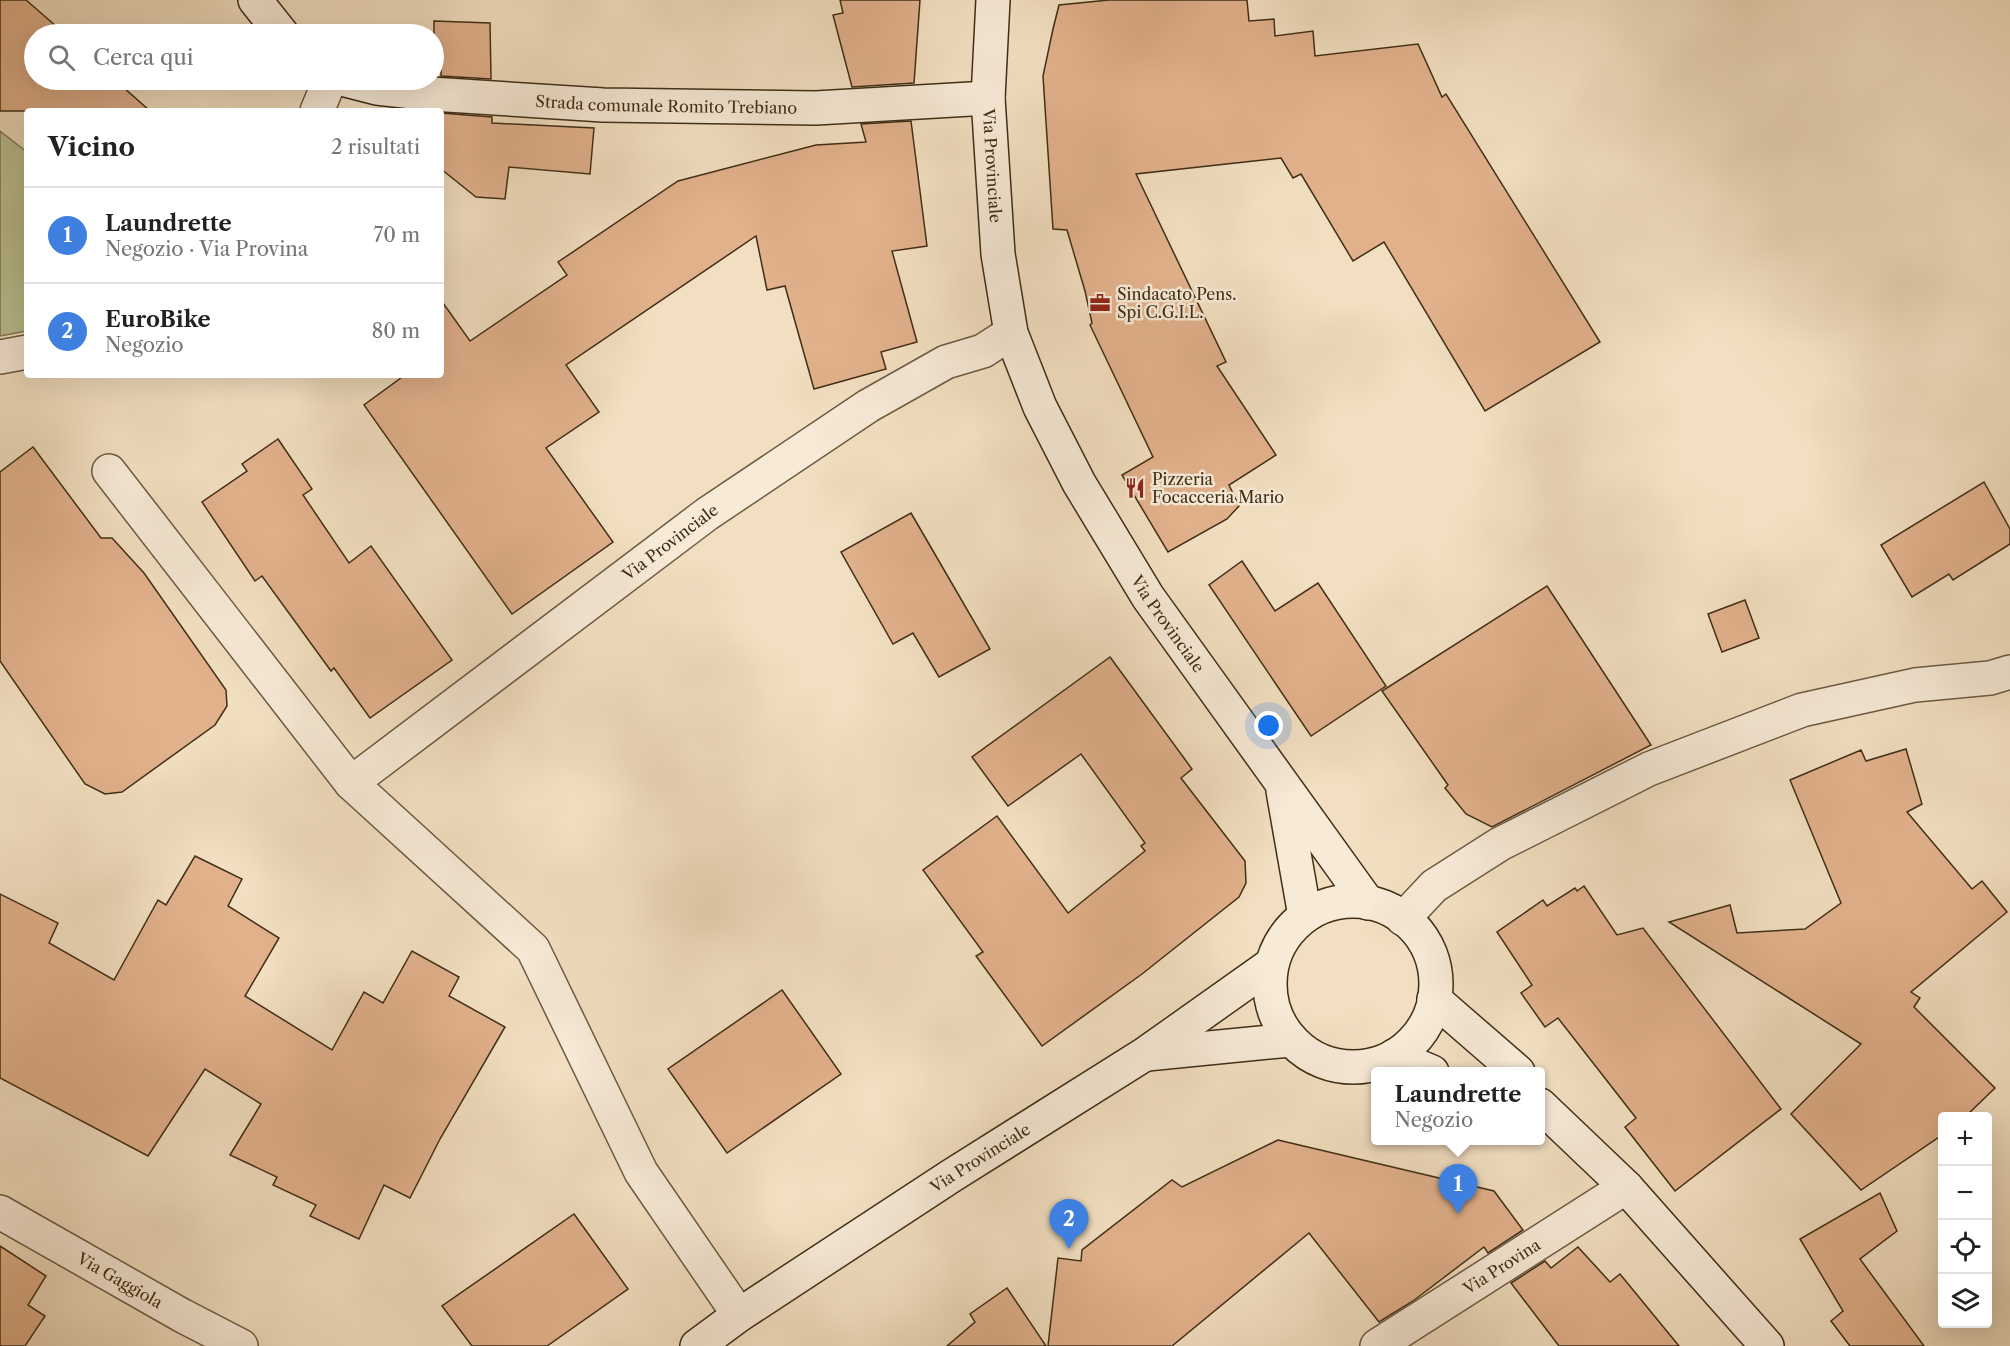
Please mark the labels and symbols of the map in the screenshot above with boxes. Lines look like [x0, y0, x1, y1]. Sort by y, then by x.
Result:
street label: Strada comunale Romito Trebiano [535, 91, 798, 118]
street label: Via Provinciale [979, 107, 1006, 224]
place label: Sindacato Pens. Spi C.G.I.L. [1117, 284, 1237, 322]
office icon: Sindacato Pens. Spi C.G.I.L. [1088, 291, 1112, 315]
place label: Pizzeria Focacceria Mario [1152, 469, 1284, 507]
restaurant icon: Pizzeria Focacceria Mario [1123, 476, 1147, 500]
street label: Via Provinciale [618, 500, 722, 585]
street label: Via Provinciale [1127, 571, 1209, 676]
your location [1254, 711, 1283, 740]
street label: Via Provinciale [926, 1119, 1034, 1197]
pin: 1 [1438, 1164, 1478, 1214]
pin: 2 [1050, 1200, 1088, 1249]
street label: Via Provina [1459, 1234, 1544, 1299]
street label: Via Gaggiola [73, 1248, 167, 1313]

